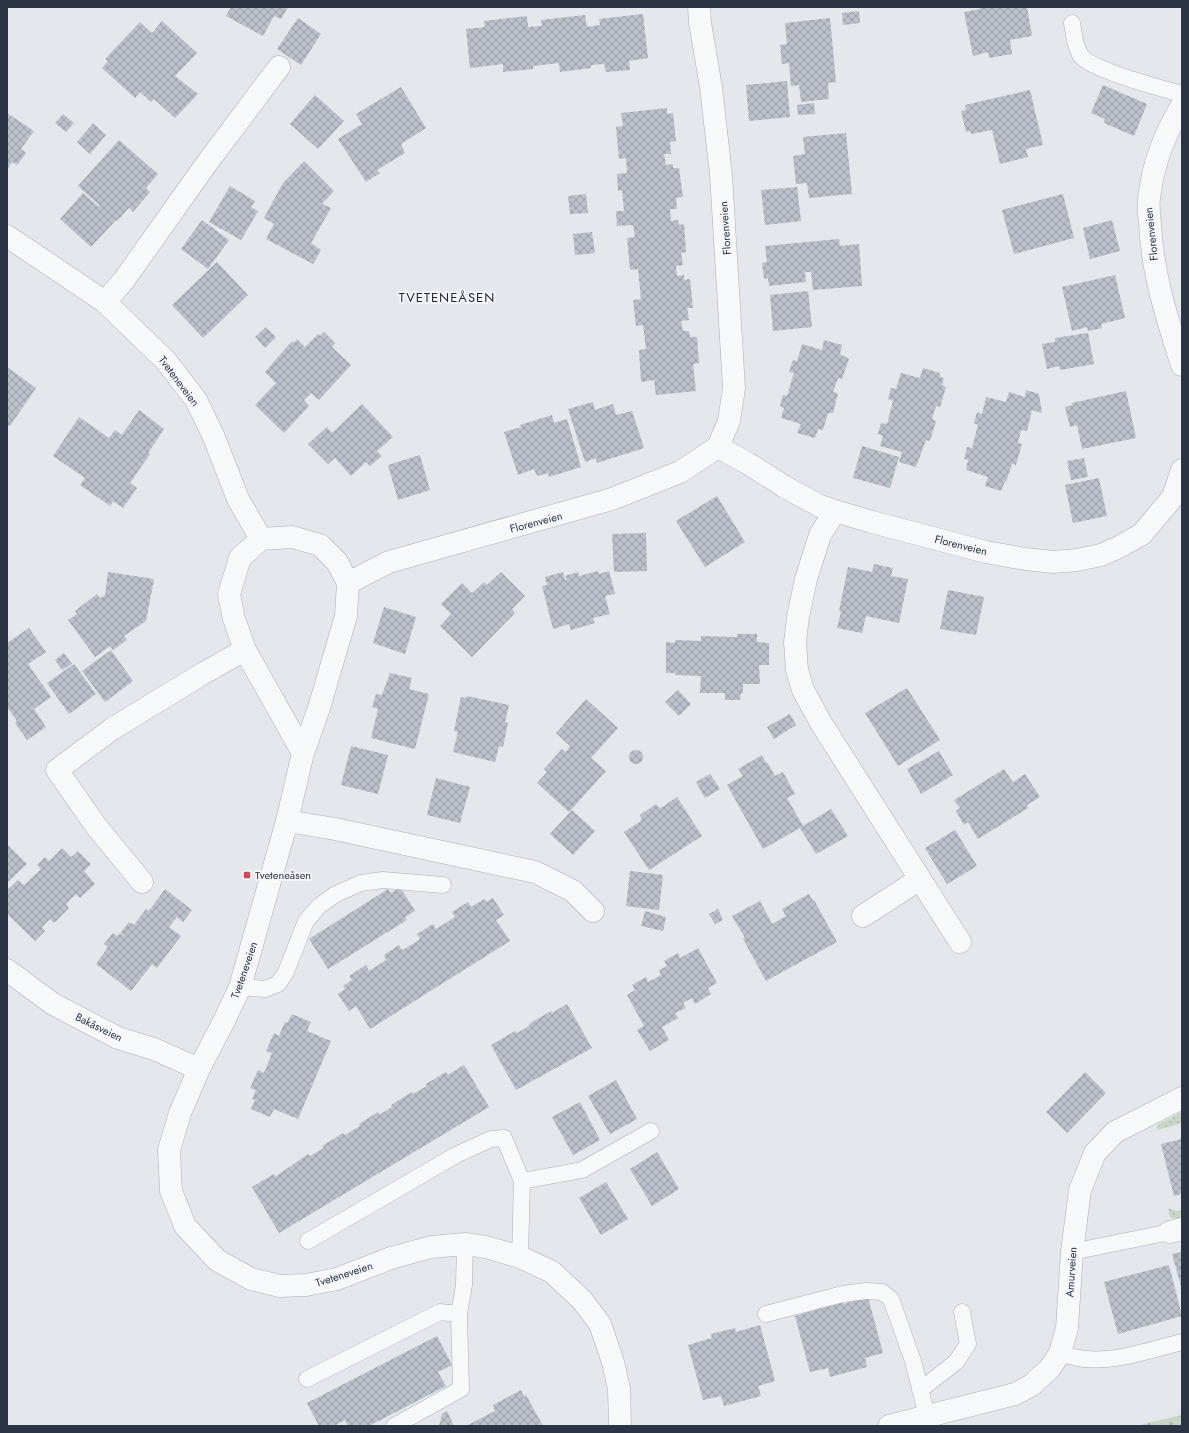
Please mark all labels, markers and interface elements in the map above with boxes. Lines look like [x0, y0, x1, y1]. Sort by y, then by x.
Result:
street label: Florenveien [715, 201, 735, 255]
street label: Florenveien [1140, 206, 1162, 262]
district label: TVETENEÅSEN [399, 288, 495, 307]
street label: Tveteneveien [155, 352, 203, 410]
street label: Florenveien [508, 507, 564, 537]
street label: Florenveien [933, 531, 989, 559]
place label: Tveteneåsen [255, 867, 311, 883]
marker: Tveteneåsen [242, 870, 252, 880]
street label: Tveteneveien [227, 939, 261, 1001]
street label: Bakåsveien [73, 1009, 125, 1045]
street label: Amurveien [1061, 1246, 1081, 1298]
street label: Tveteneveien [313, 1257, 375, 1291]

